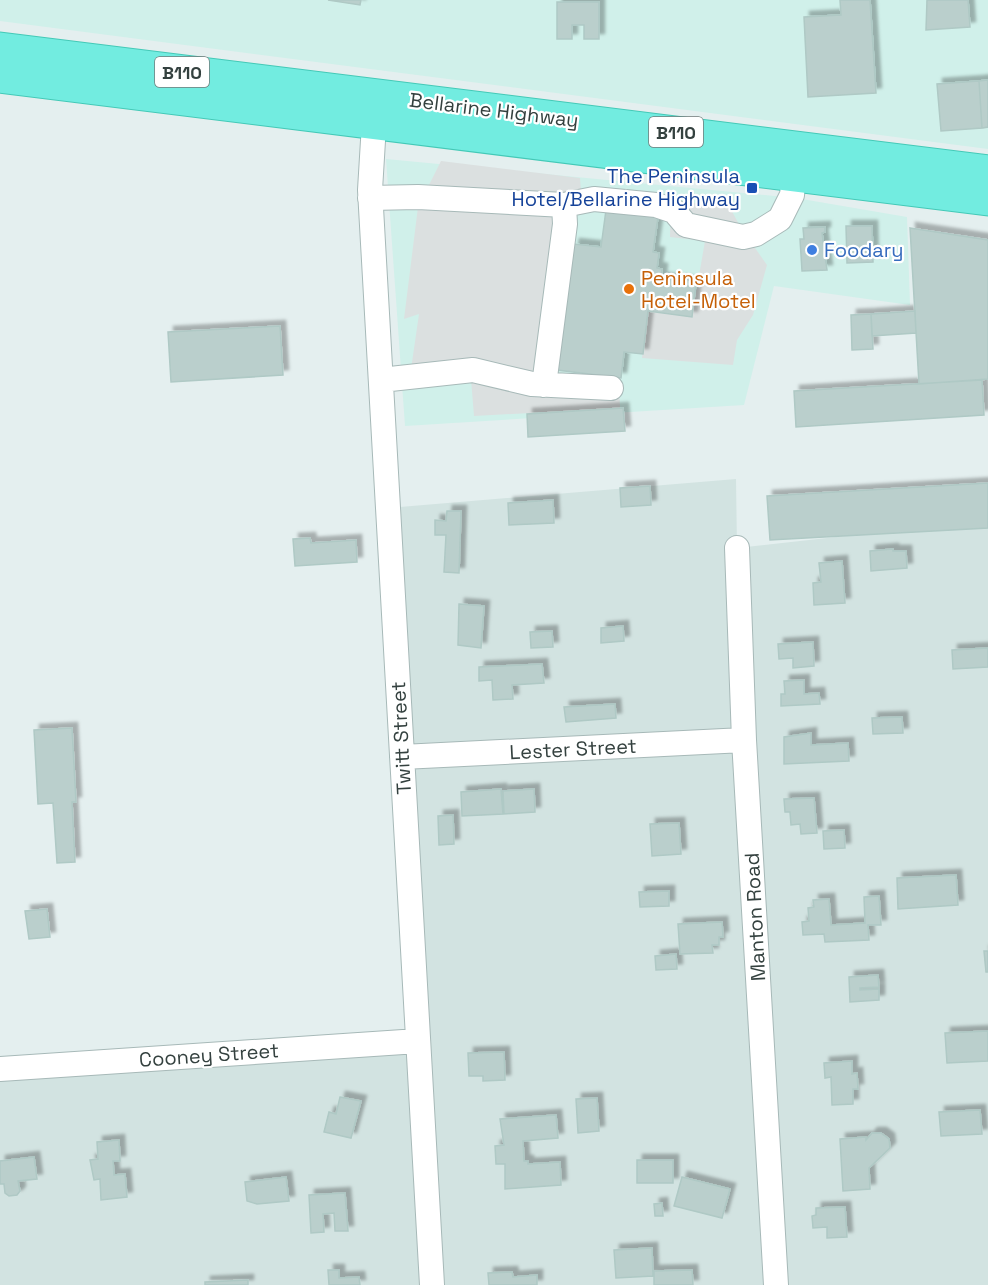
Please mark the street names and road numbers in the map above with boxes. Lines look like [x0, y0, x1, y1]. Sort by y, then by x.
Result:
road number: B110 [155, 57, 209, 87]
street label: Bellarine Highway [408, 87, 580, 133]
road number: B110 [649, 117, 703, 147]
street label: Twitt Street [385, 681, 417, 795]
street label: Lester Street [509, 733, 637, 765]
street label: Manton Road [739, 852, 771, 982]
street label: Cooney Street [138, 1037, 280, 1073]

